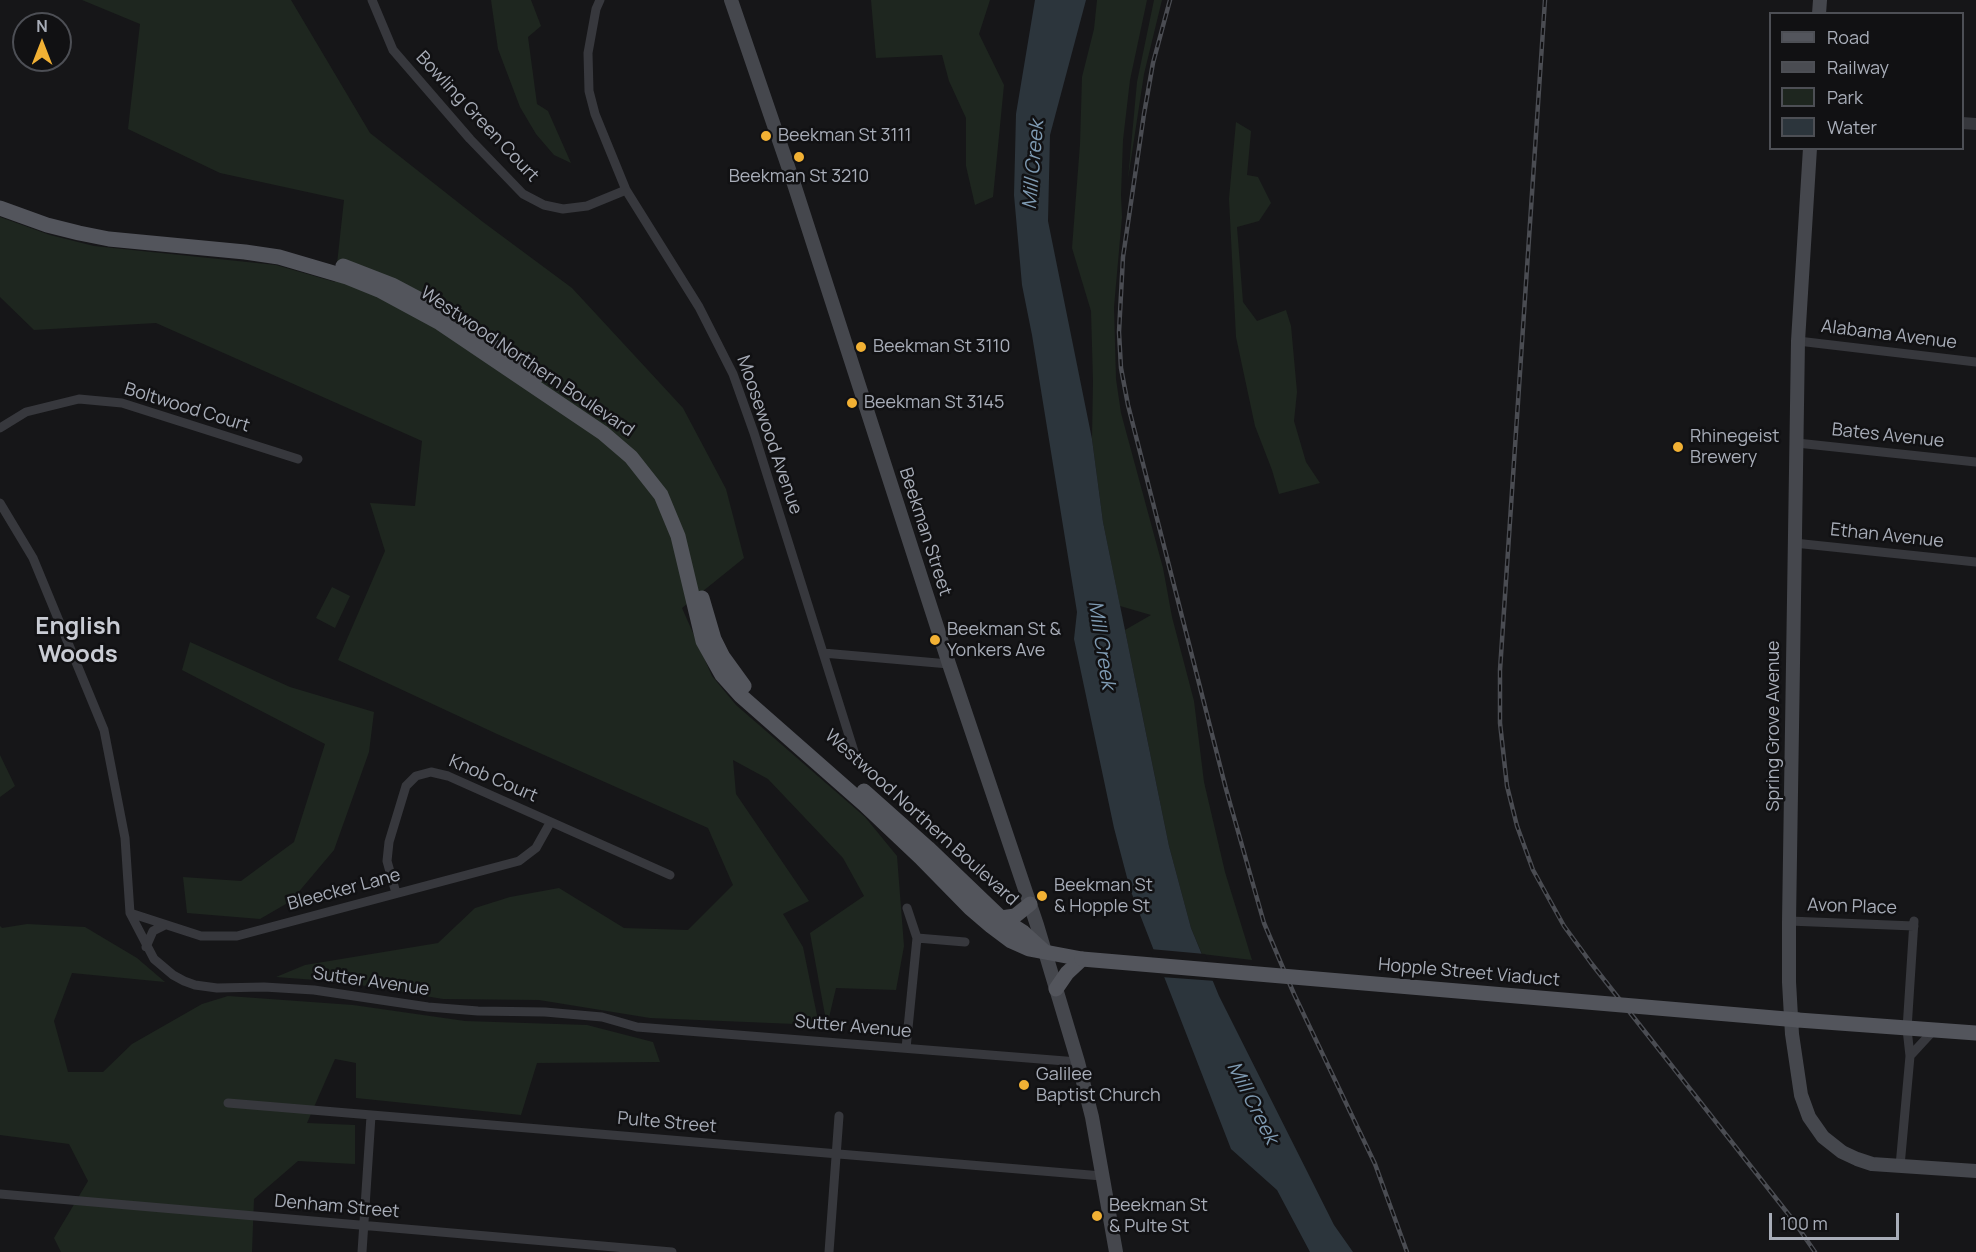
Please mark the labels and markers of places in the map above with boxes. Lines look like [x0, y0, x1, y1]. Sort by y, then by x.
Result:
place label: Beekman St 3111 [778, 125, 911, 147]
marker: Beekman St 3111 [759, 129, 773, 143]
marker: Beekman St 3210 [792, 150, 806, 164]
place label: Beekman St 3210 [729, 166, 869, 188]
place label: Beekman St 3110 [873, 336, 1010, 358]
marker: Beekman St 3110 [854, 340, 868, 354]
place label: Beekman St 3145 [864, 392, 1004, 414]
marker: Beekman St 3145 [845, 396, 859, 410]
place label: Rhinegeist Brewery [1690, 426, 1779, 468]
marker: Rhinegeist Brewery [1671, 440, 1685, 454]
place label: Beekman St & Yonkers Ave [947, 619, 1061, 662]
marker: Beekman St & Yonkers Ave [928, 633, 942, 647]
place label: Beekman St & Hopple St [1054, 875, 1153, 918]
marker: Beekman St & Hopple St [1035, 889, 1049, 903]
place label: Galilee Baptist Church [1036, 1064, 1161, 1106]
marker: Galilee Baptist Church [1017, 1078, 1031, 1092]
place label: Beekman St & Pulte St [1109, 1195, 1208, 1238]
marker: Beekman St & Pulte St [1090, 1209, 1104, 1223]

